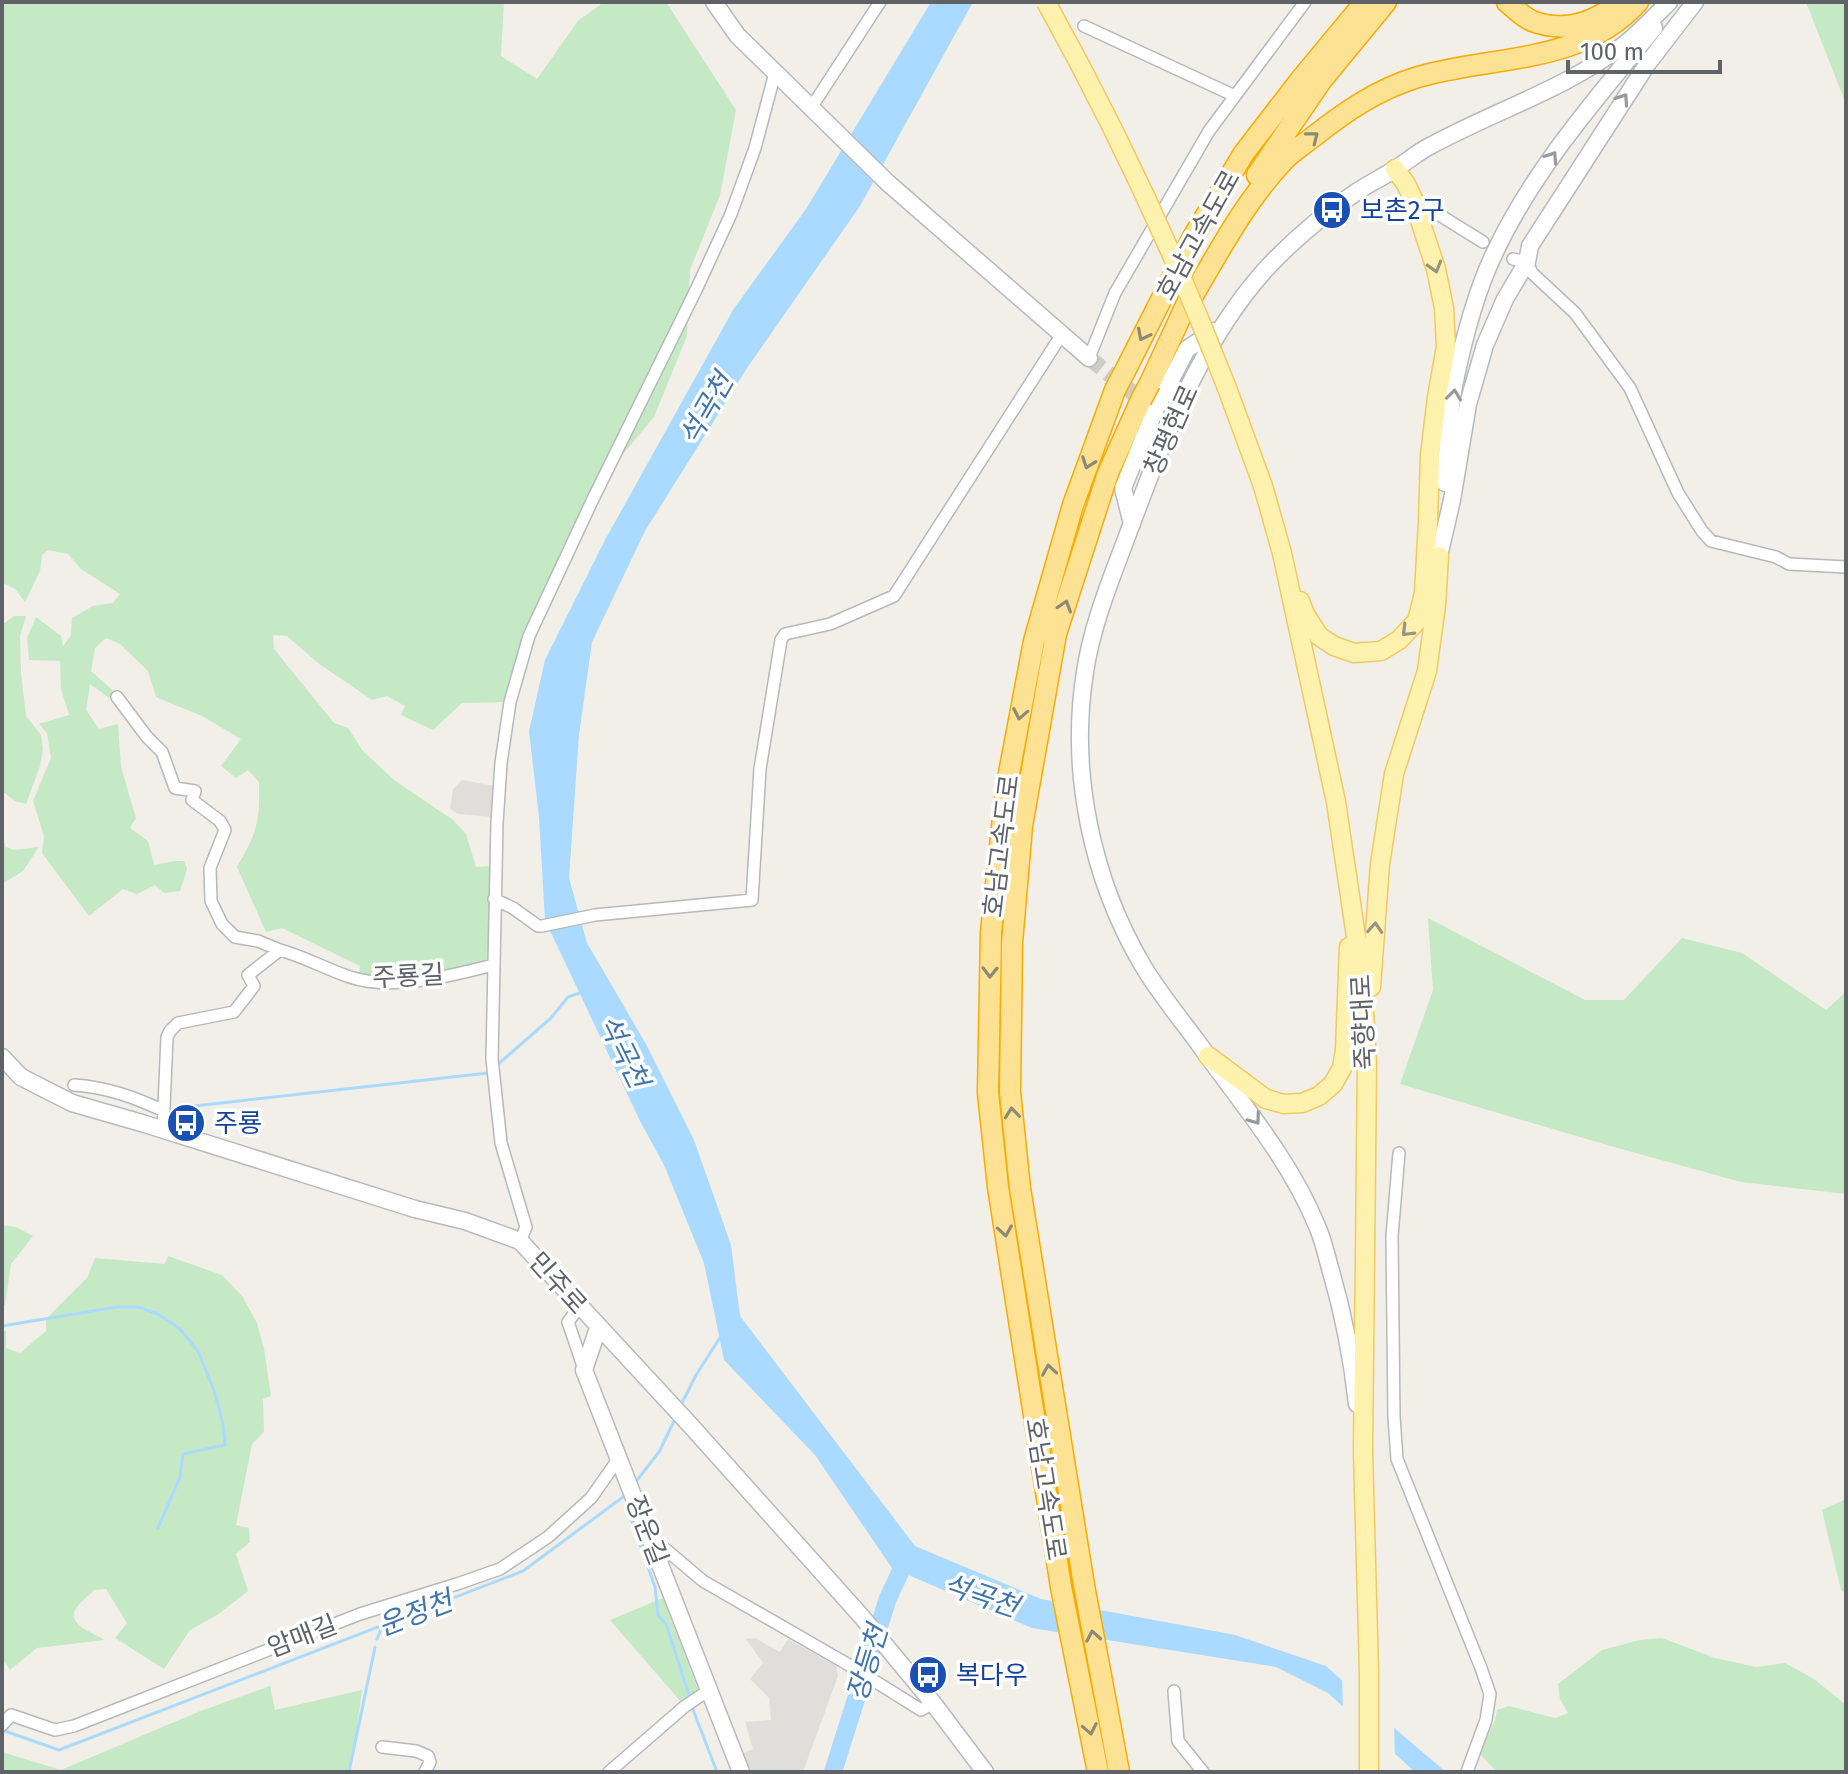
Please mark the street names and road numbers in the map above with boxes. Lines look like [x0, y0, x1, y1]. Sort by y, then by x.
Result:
street label: 호남고속도로 [1150, 165, 1247, 306]
street label: 창평현로 [1138, 380, 1205, 480]
street label: 호남고속도로 [977, 773, 1026, 919]
street label: 주룡길 [371, 959, 445, 994]
street label: 죽향대로 [1346, 973, 1381, 1071]
street label: 민주로 [522, 1246, 593, 1320]
street label: 호남고속도로 [1019, 1416, 1072, 1562]
street label: 장운길 [619, 1491, 674, 1569]
street label: 암매길 [263, 1609, 341, 1664]

